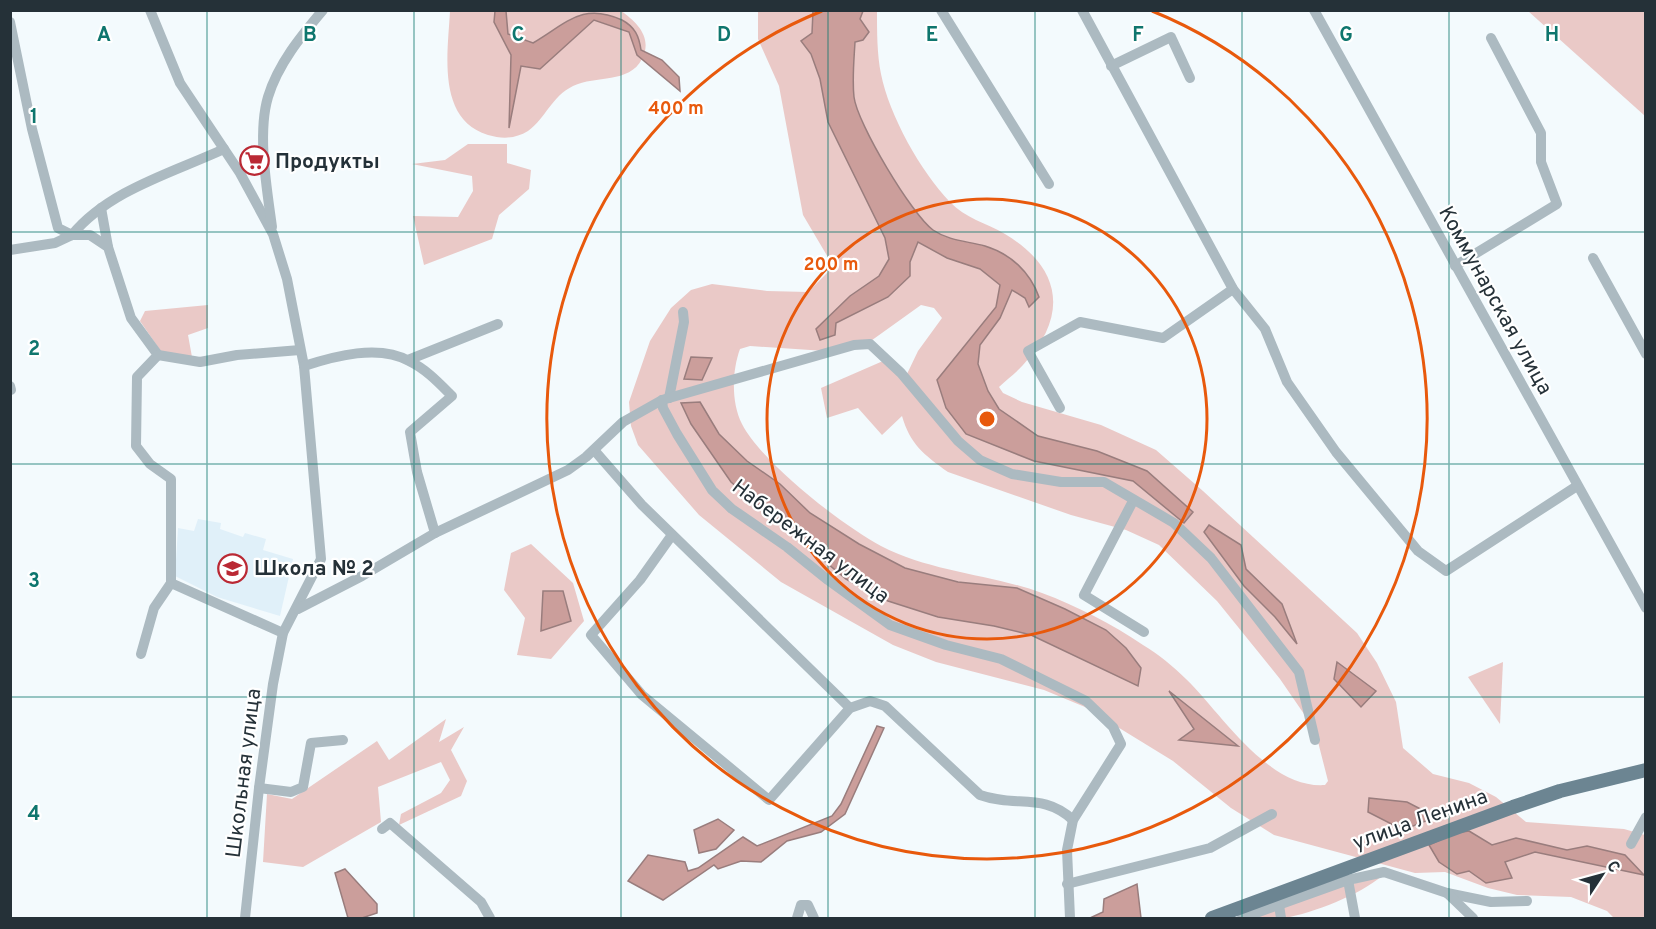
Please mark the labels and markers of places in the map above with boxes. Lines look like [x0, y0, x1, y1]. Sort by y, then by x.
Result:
supermarket icon: Продукты [238, 145, 270, 177]
place label: Продукты [275, 149, 380, 176]
centre of rings [977, 409, 997, 429]
school or university icon: Школа № 2 [217, 552, 249, 584]
place label: Школа № 2 [254, 556, 374, 583]

